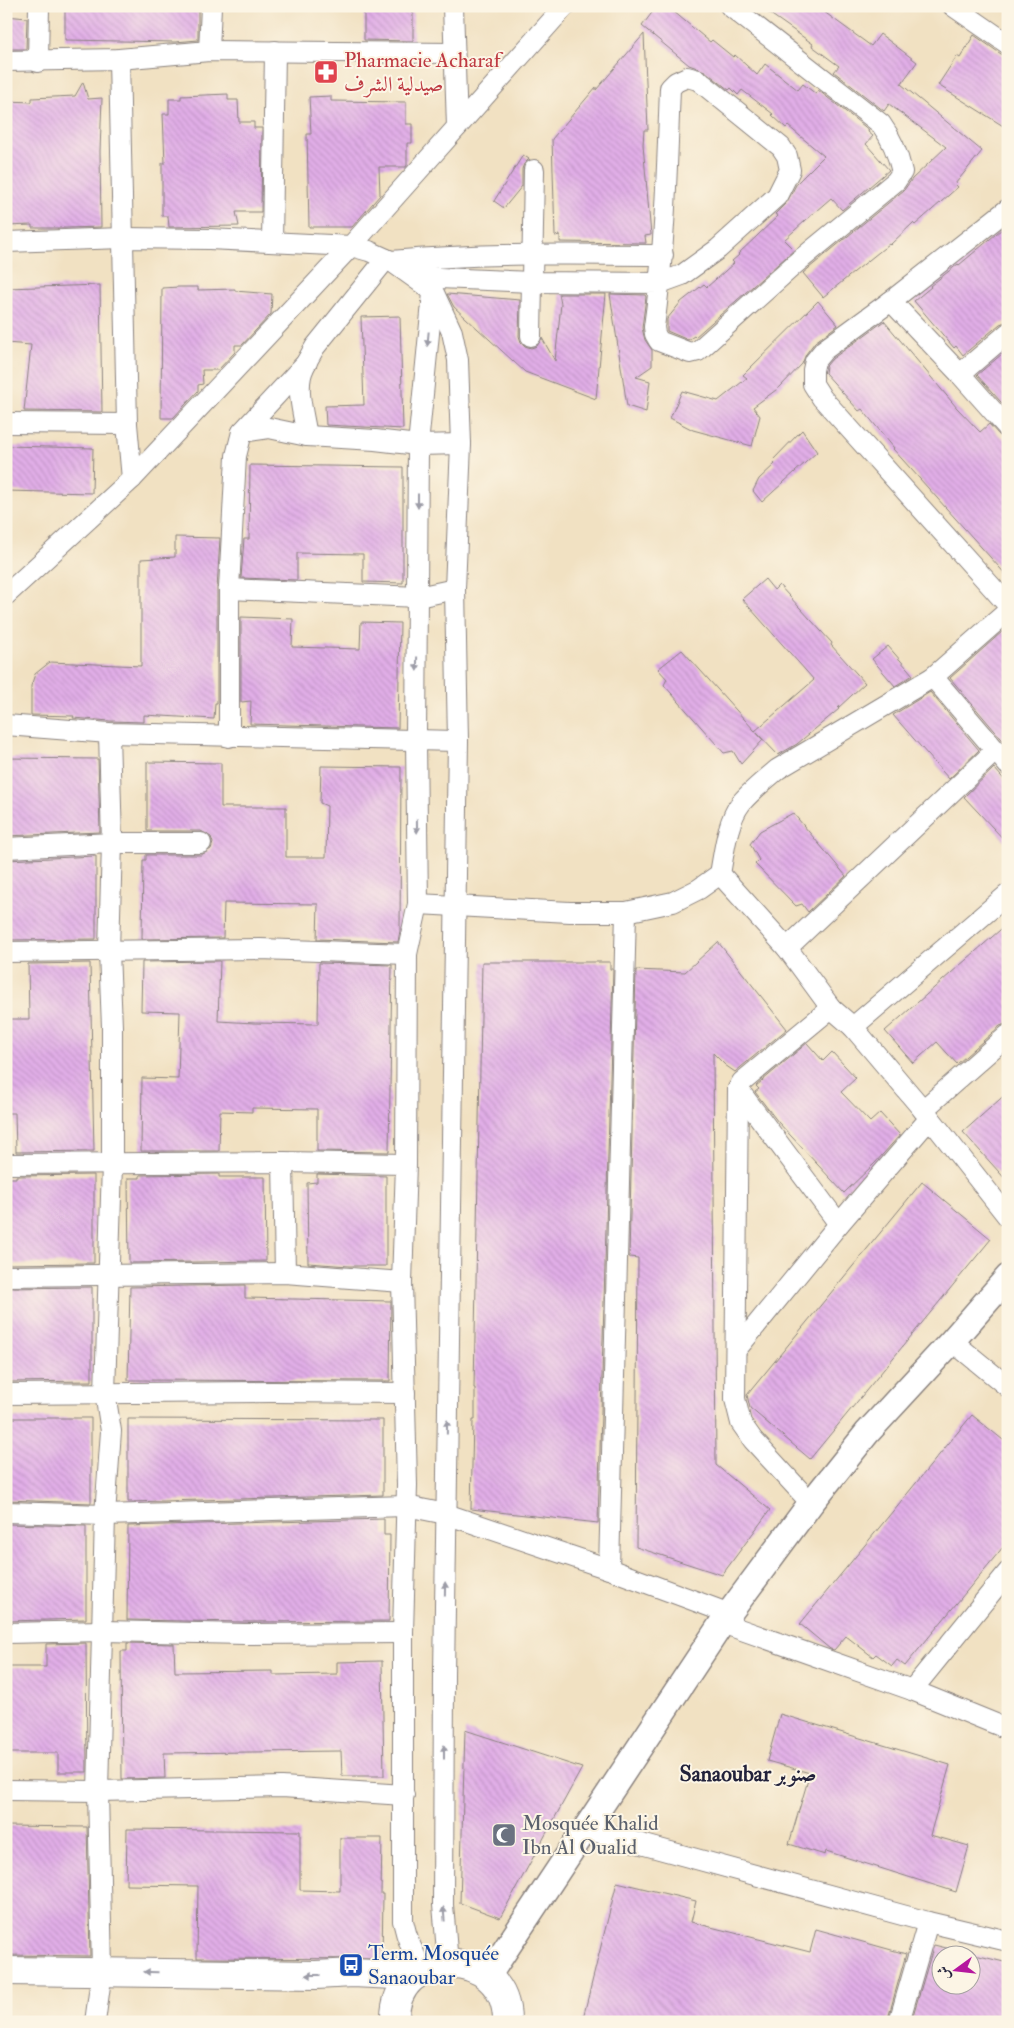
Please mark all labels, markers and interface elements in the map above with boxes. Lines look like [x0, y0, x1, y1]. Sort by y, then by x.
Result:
place label: Pharmacie Acharaf صيدلية الشرف [344, 47, 504, 98]
pharmacy icon: Pharmacie Acharaf صيدلية الشرف [313, 59, 339, 85]
one-way arrow [424, 331, 432, 347]
one-way arrow [414, 493, 422, 509]
one-way arrow [413, 656, 421, 672]
one-way arrow [413, 818, 421, 834]
one-way arrow [443, 1418, 451, 1434]
one-way arrow [441, 1581, 449, 1597]
one-way arrow [440, 1743, 448, 1759]
district label: Sanaoubar صنوبر [680, 1760, 817, 1788]
place label: Mosquée Khalid Ibn Al Oualid [522, 1810, 659, 1861]
mosque icon: Mosquée Khalid Ibn Al Oualid [491, 1822, 517, 1848]
one-way arrow [440, 1906, 448, 1922]
place label: Term. Mosquée Sanaoubar [368, 1940, 499, 1991]
north arrow [932, 1946, 982, 1996]
bus stop icon: Term. Mosquée Sanaoubar [338, 1952, 364, 1978]
text: ش [934, 1964, 954, 1982]
one-way arrow [143, 1968, 159, 1976]
one-way arrow [305, 1971, 321, 1979]

